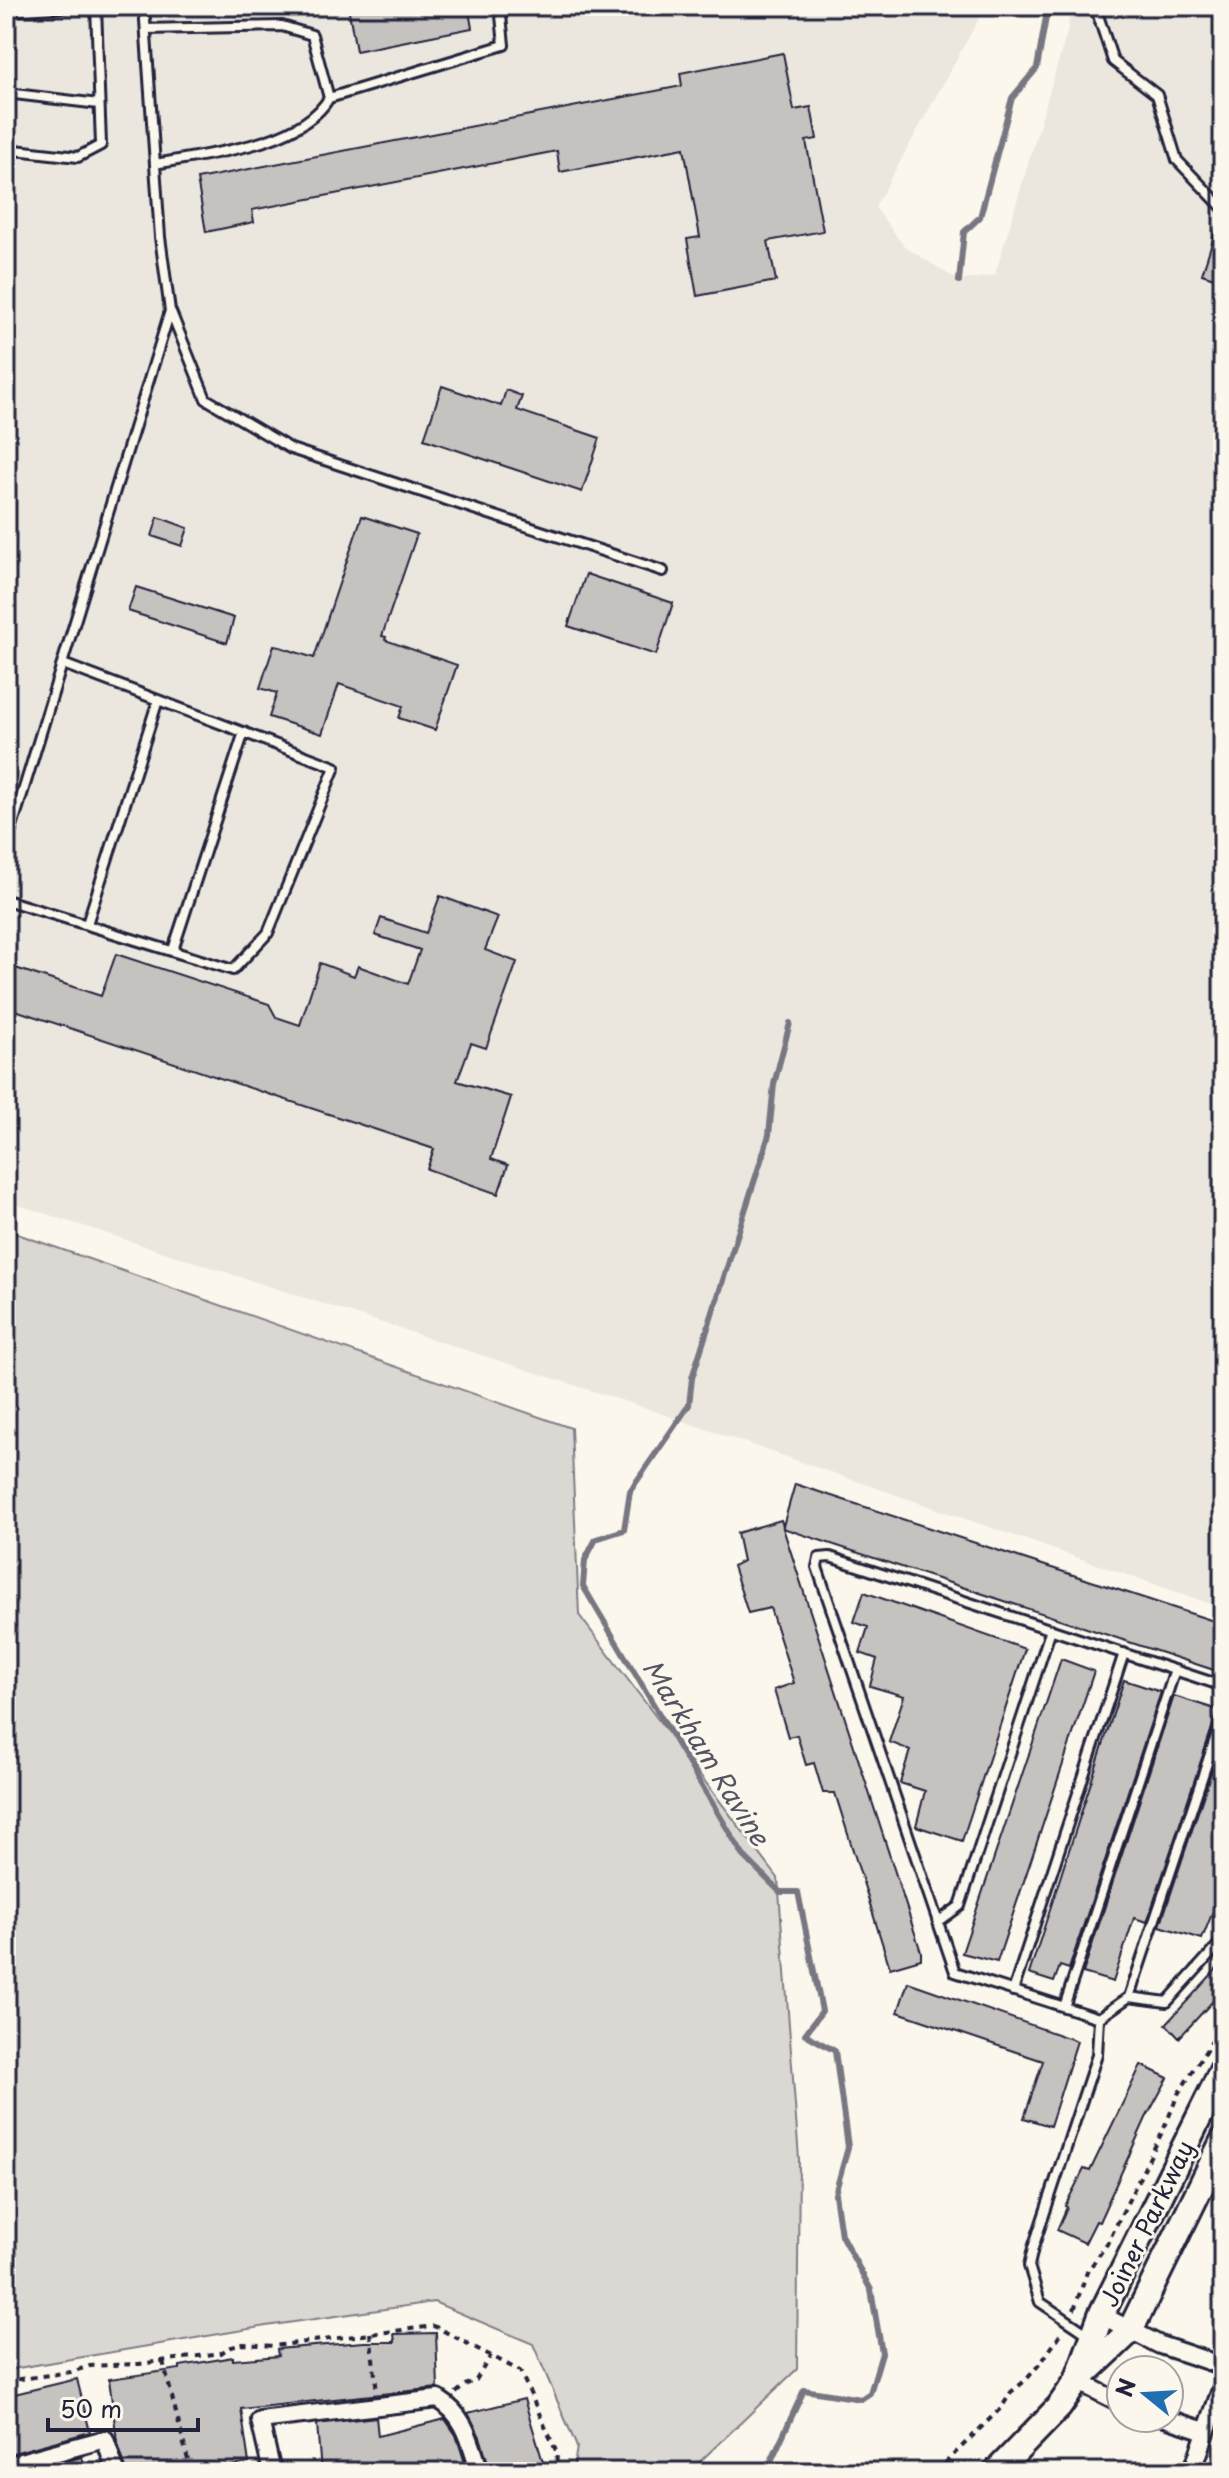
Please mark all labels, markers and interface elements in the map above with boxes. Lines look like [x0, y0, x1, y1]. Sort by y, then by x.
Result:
water label: Markham Ravine [634, 1651, 781, 1854]
street label: Joiner Parkway [1090, 2134, 1202, 2312]
north arrow [1105, 2354, 1185, 2434]
text: N [1106, 2374, 1143, 2401]
scale bar [48, 2382, 198, 2432]
text: 50 m [60, 2390, 122, 2426]

